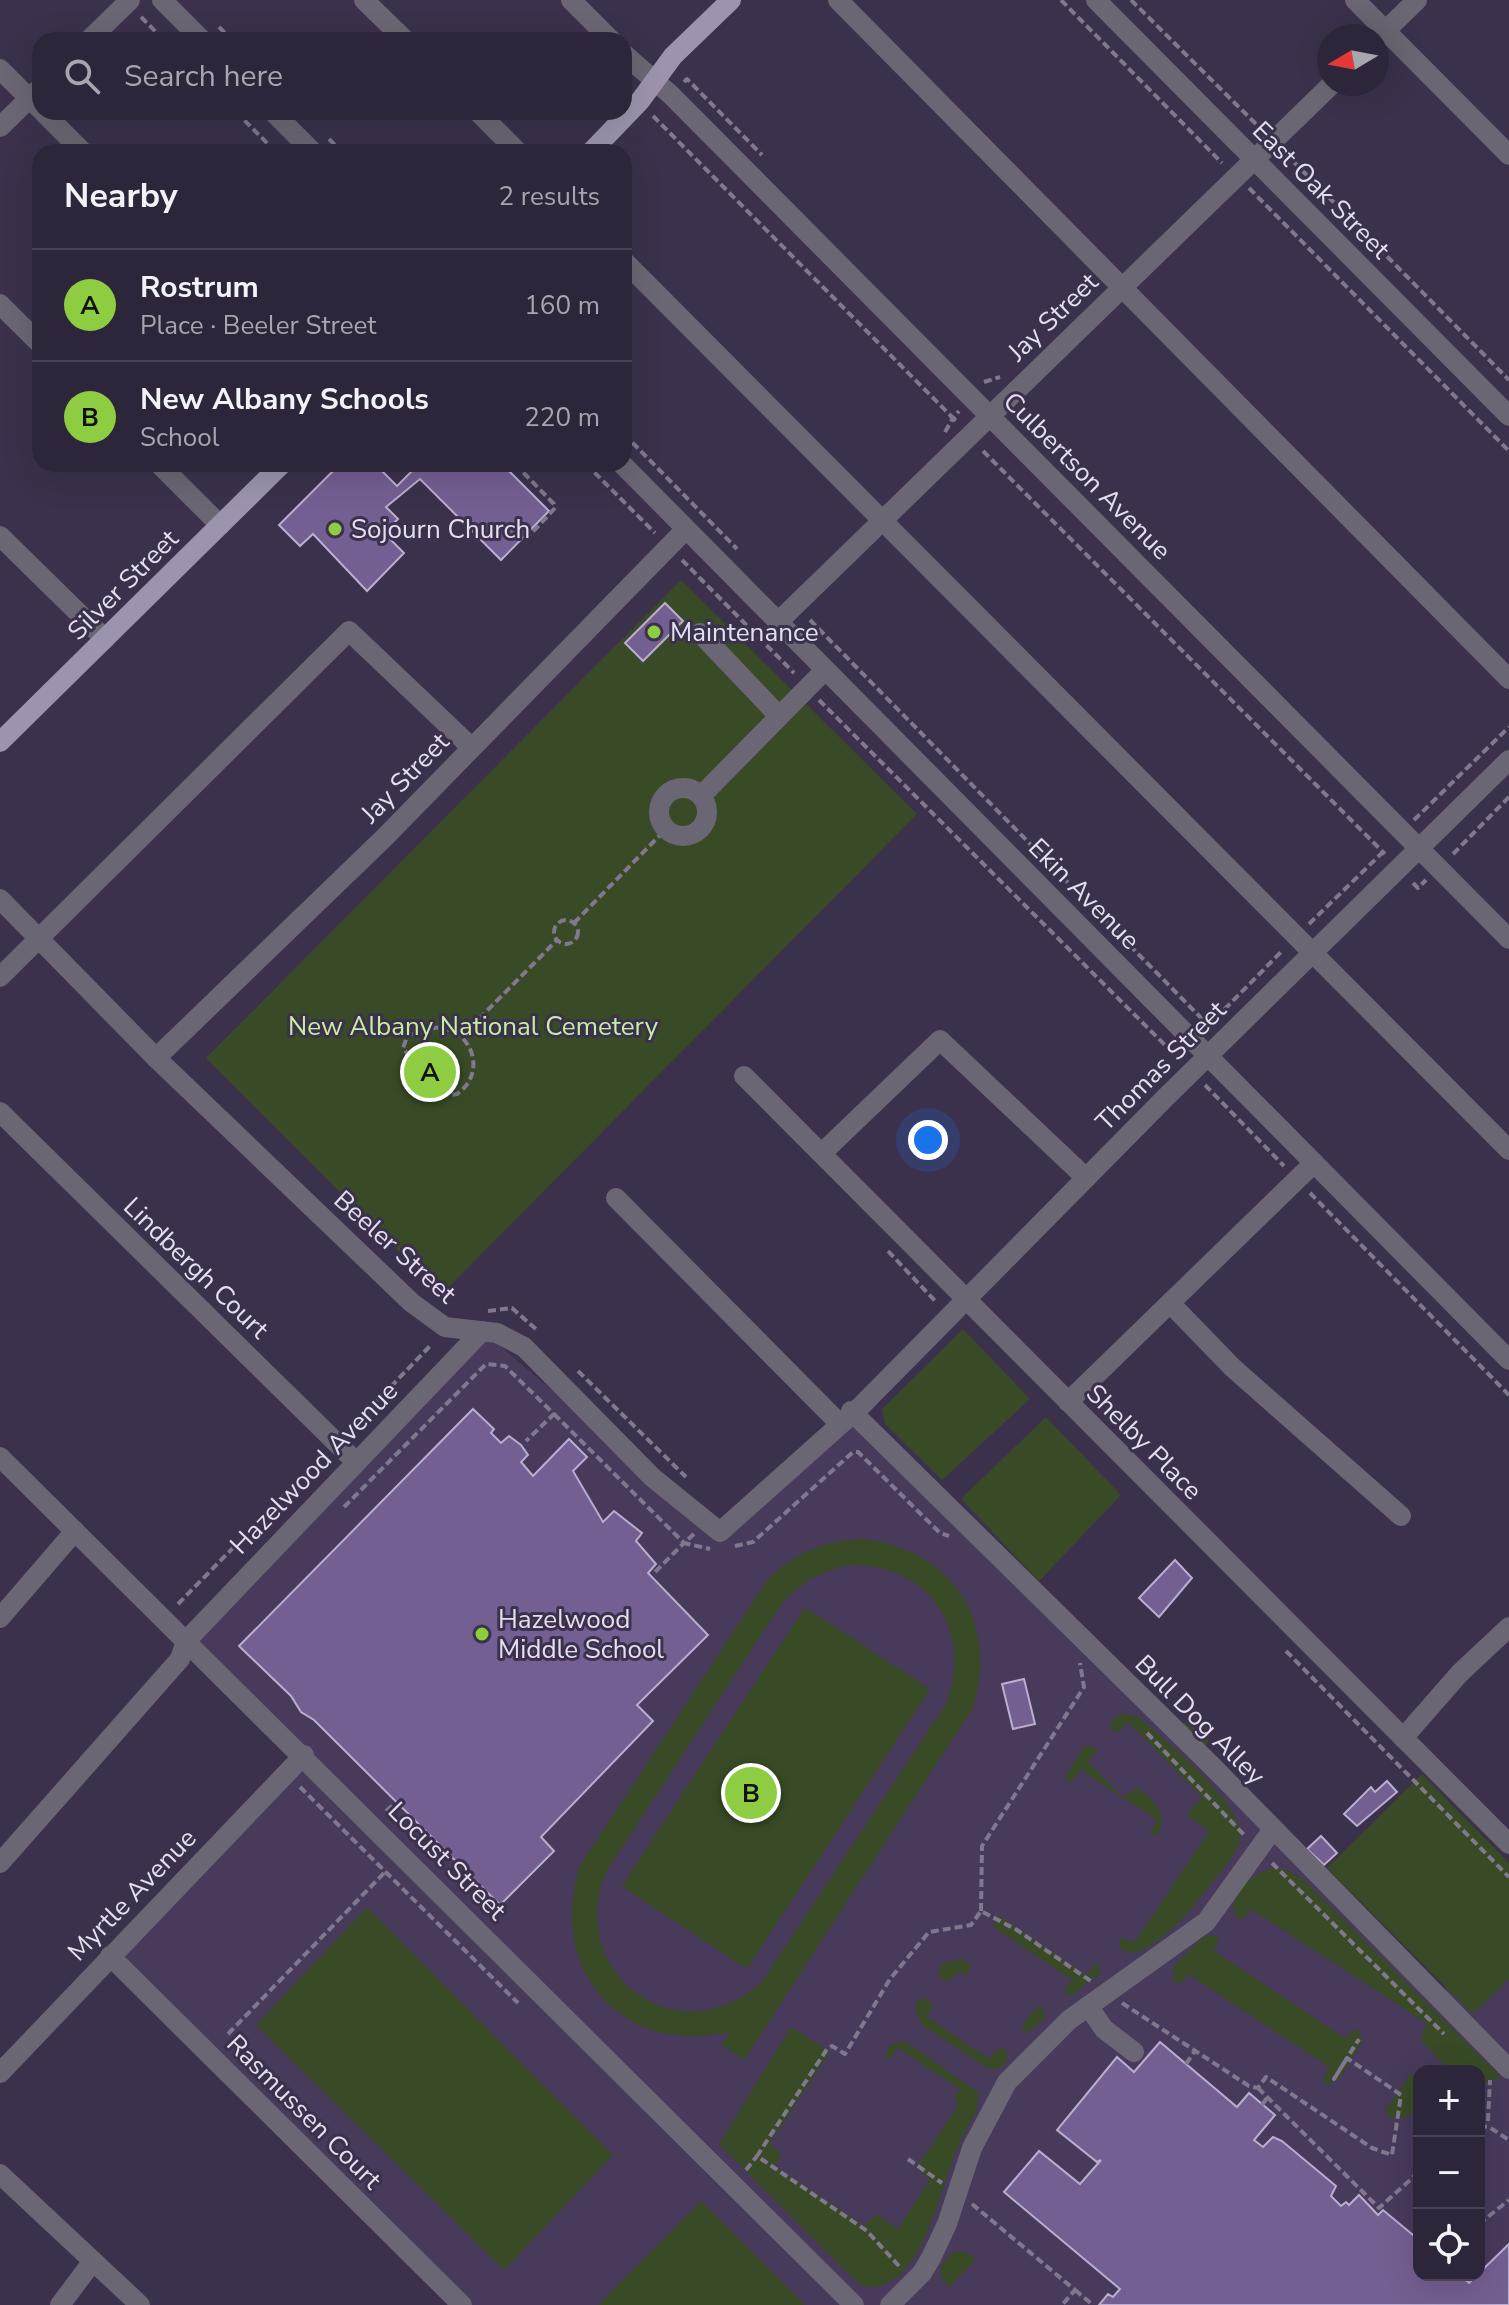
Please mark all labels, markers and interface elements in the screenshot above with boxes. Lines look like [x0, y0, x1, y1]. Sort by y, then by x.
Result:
north arrow [1317, 24, 1389, 96]
search box [32, 32, 632, 120]
icon: search [60, 54, 104, 98]
text: Search here [124, 56, 283, 97]
street label: East Oak Street [1245, 114, 1398, 267]
text: Nearby [64, 173, 178, 219]
text: 2 results [499, 179, 600, 214]
street label: Jay Street [999, 265, 1106, 370]
text: Rostrum [140, 267, 259, 308]
text: A [80, 288, 100, 323]
text: 160 m [524, 288, 600, 323]
text: Place · Beeler Street [140, 308, 376, 343]
text: New Albany Schools [140, 379, 429, 420]
street label: Culbertson Avenue [995, 384, 1179, 568]
text: B [81, 400, 99, 435]
text: 220 m [524, 400, 600, 435]
text: School [140, 420, 219, 455]
place label: Sojourn Church [351, 512, 530, 547]
marker: Sojourn Church [326, 520, 344, 538]
street label: Silver Street [60, 521, 187, 648]
place label: Maintenance [670, 615, 819, 650]
marker: Maintenance [645, 623, 663, 641]
street label: Jay Street [352, 725, 457, 832]
street label: Ekin Avenue [1021, 831, 1147, 957]
street label: Thomas Street [1088, 993, 1234, 1139]
park label: New Albany National Cemetery [288, 1009, 659, 1044]
pin: A [404, 1042, 456, 1102]
your location [908, 1120, 948, 1160]
street label: Beeler Street [326, 1183, 464, 1312]
street label: Lindbergh Court [116, 1190, 277, 1347]
street label: Hazelwood Avenue [222, 1374, 406, 1562]
street label: Shelby Place [1078, 1376, 1210, 1508]
place label: Hazelwood Middle School [498, 1602, 664, 1667]
marker: Hazelwood Middle School [473, 1625, 491, 1643]
street label: Bull Dog Alley [1127, 1647, 1273, 1793]
pin: B [725, 1763, 777, 1823]
street label: Locust Street [380, 1794, 515, 1929]
street label: Myrtle Avenue [60, 1821, 204, 1969]
street label: Rasmussen Court [219, 2027, 390, 2198]
map controls [1413, 2065, 1485, 2281]
button: + [1413, 2065, 1485, 2137]
button: − [1413, 2137, 1485, 2209]
button: locate [1413, 2209, 1485, 2281]

